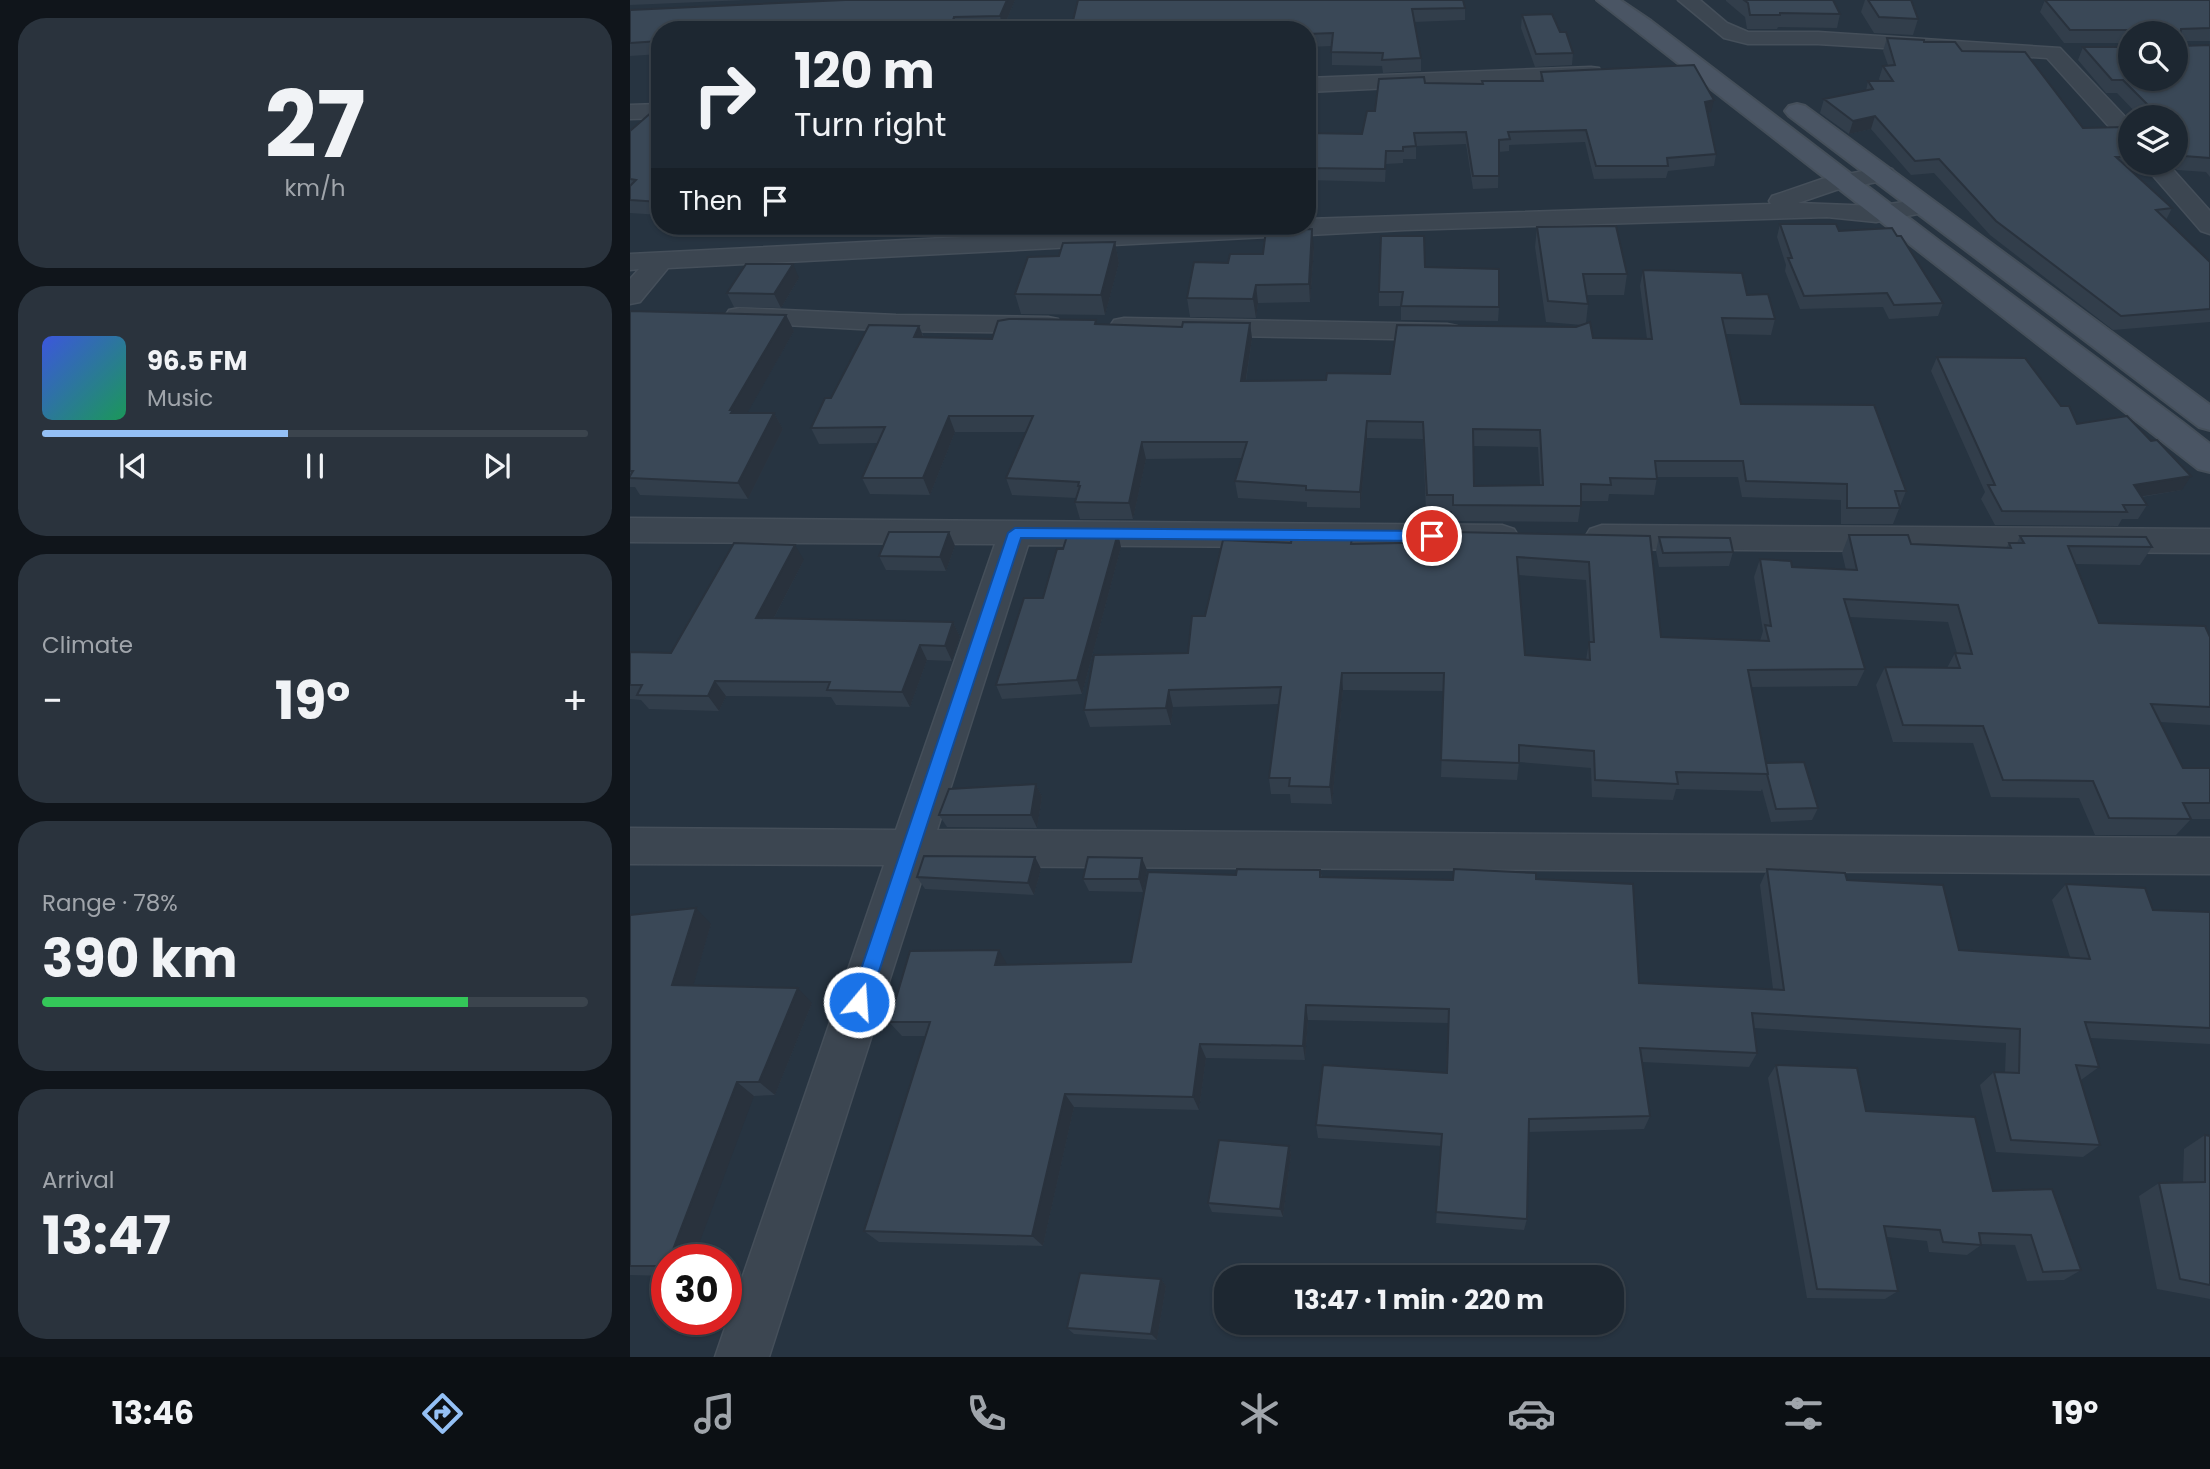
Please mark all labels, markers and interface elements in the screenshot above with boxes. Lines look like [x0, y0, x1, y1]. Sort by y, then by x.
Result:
map controls [2118, 21, 2188, 175]
button: search [2118, 21, 2188, 91]
text: 120 m [794, 37, 935, 105]
icon: right [679, 49, 770, 140]
text: 27 [265, 61, 365, 189]
text: Turn right [794, 102, 946, 147]
button: layers [2118, 105, 2188, 175]
text: km/h [284, 172, 346, 204]
icon: arrive [756, 182, 794, 220]
text: Then [679, 183, 742, 219]
text: 96.5 FM [147, 343, 247, 379]
text: Music [147, 382, 213, 414]
icon: previous [114, 447, 152, 485]
icon: pause [296, 447, 334, 485]
icon: next [478, 447, 516, 485]
pin [1402, 506, 1462, 566]
icon: arrive [1413, 517, 1451, 555]
text: Climate [42, 629, 133, 661]
text: 19° [275, 664, 350, 737]
text: − [42, 674, 63, 727]
text: + [562, 674, 588, 727]
text: Range · 78% [42, 887, 178, 919]
text: 390 km [42, 922, 238, 995]
position arrow [822, 965, 896, 1039]
text: Arrival [42, 1164, 114, 1196]
text: 13:47 [42, 1199, 171, 1272]
speed limit sign: 30 [651, 1244, 742, 1335]
text: 13:47 · 1 min · 220 m [1294, 1282, 1544, 1318]
icon: directions [418, 1389, 467, 1438]
icon: music [690, 1389, 739, 1438]
icon: phone [962, 1389, 1011, 1438]
icon: climate [1235, 1389, 1284, 1438]
icon: car [1507, 1389, 1556, 1438]
icon: filters [1779, 1389, 1828, 1438]
text: 13:46 [112, 1390, 194, 1435]
text: 19° [2052, 1390, 2098, 1435]

